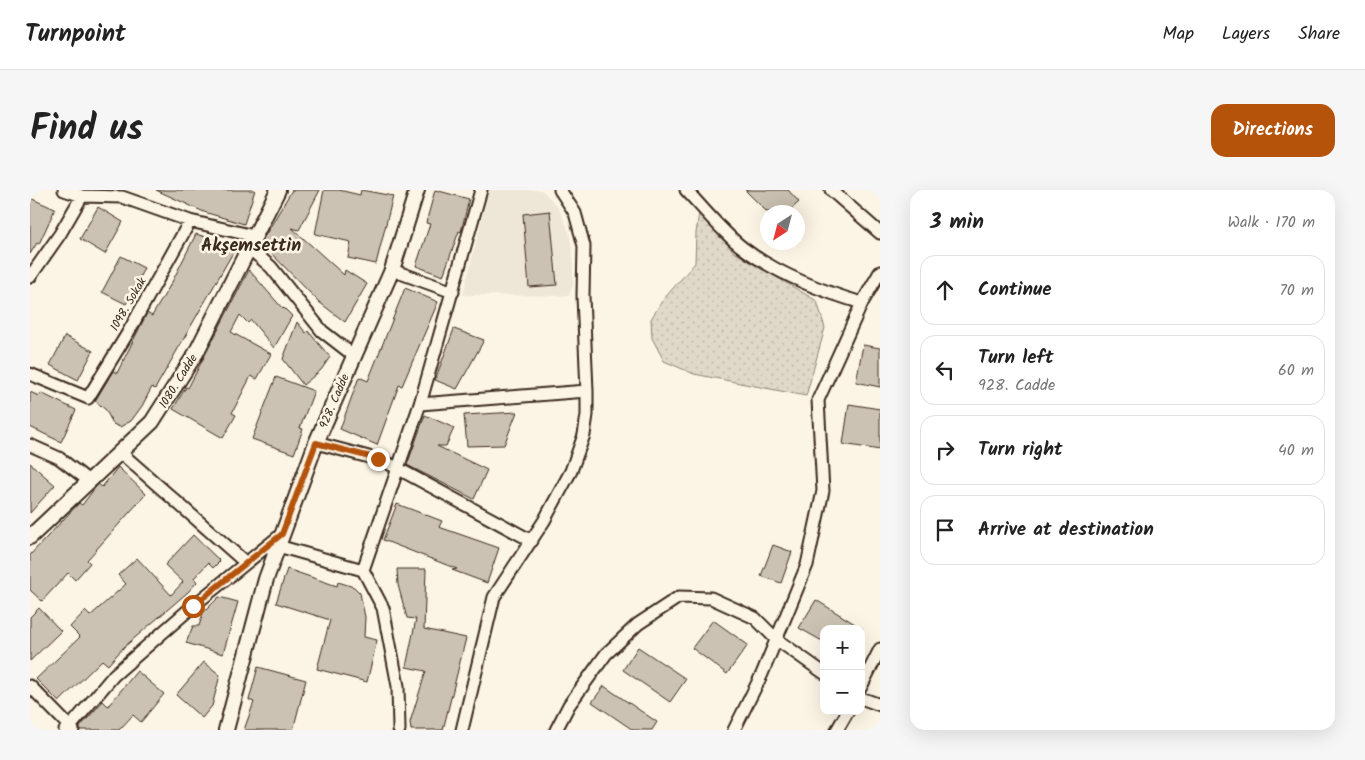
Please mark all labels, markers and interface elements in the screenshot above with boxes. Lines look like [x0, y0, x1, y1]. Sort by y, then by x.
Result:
text: Turnpoint [25, 15, 126, 54]
text: Map [1163, 20, 1194, 49]
text: Layers [1222, 20, 1270, 49]
text: Share [1298, 20, 1340, 49]
text: Find us [30, 102, 143, 158]
button: Directions [1211, 104, 1335, 157]
north arrow [760, 205, 805, 250]
text: 3 min [930, 206, 984, 239]
text: Walk · 170 m [1227, 210, 1315, 235]
district label: Akşemsettin [201, 232, 301, 261]
street label: 1098. Sokak [105, 274, 152, 335]
text: Continue [978, 275, 1051, 305]
icon: ahead [931, 276, 959, 304]
text: 70 m [1279, 278, 1314, 303]
text: Turn left [978, 343, 1053, 373]
street label: 1080. Cadde [154, 350, 203, 412]
icon: left [931, 356, 959, 384]
text: 60 m [1278, 358, 1314, 383]
street label: 928. Cadde [314, 370, 355, 432]
text: 928. Cadde [978, 373, 1055, 398]
text: Turn right [978, 435, 1063, 465]
icon: right [931, 436, 959, 464]
text: 40 m [1278, 438, 1314, 463]
route end [367, 448, 390, 471]
text: Arrive at destination [978, 515, 1154, 545]
icon: arrive [931, 516, 959, 544]
route start [182, 595, 205, 618]
map controls [820, 625, 865, 715]
button: + [820, 625, 865, 670]
button: − [820, 670, 865, 715]

